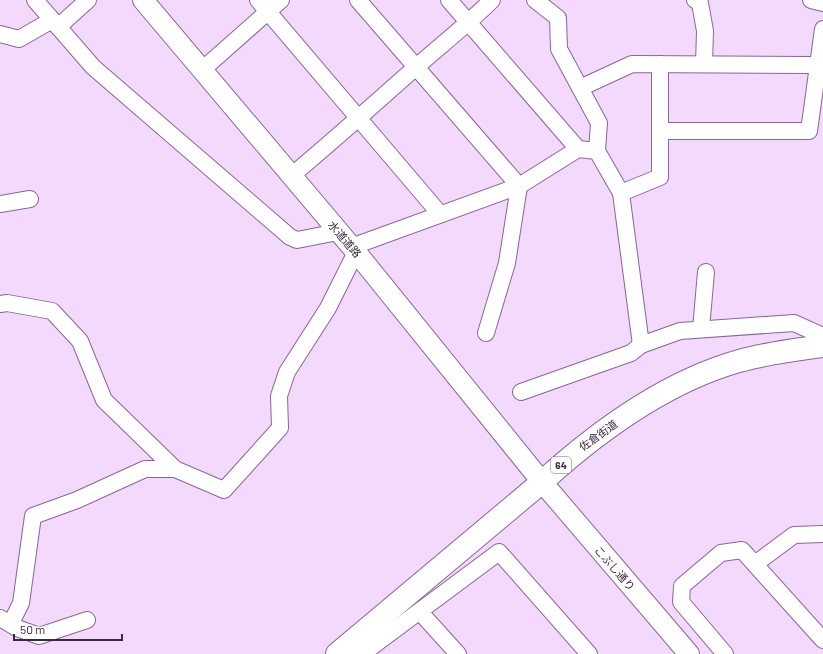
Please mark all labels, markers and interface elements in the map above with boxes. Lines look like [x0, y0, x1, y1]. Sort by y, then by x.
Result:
street label: 水道道路 [326, 218, 364, 260]
street label: 佐倉街道 [576, 417, 620, 453]
road number: 64 [551, 457, 571, 473]
street label: こぶし通り [592, 543, 638, 593]
scale bar [14, 616, 122, 642]
text: 50 m [20, 622, 45, 636]

